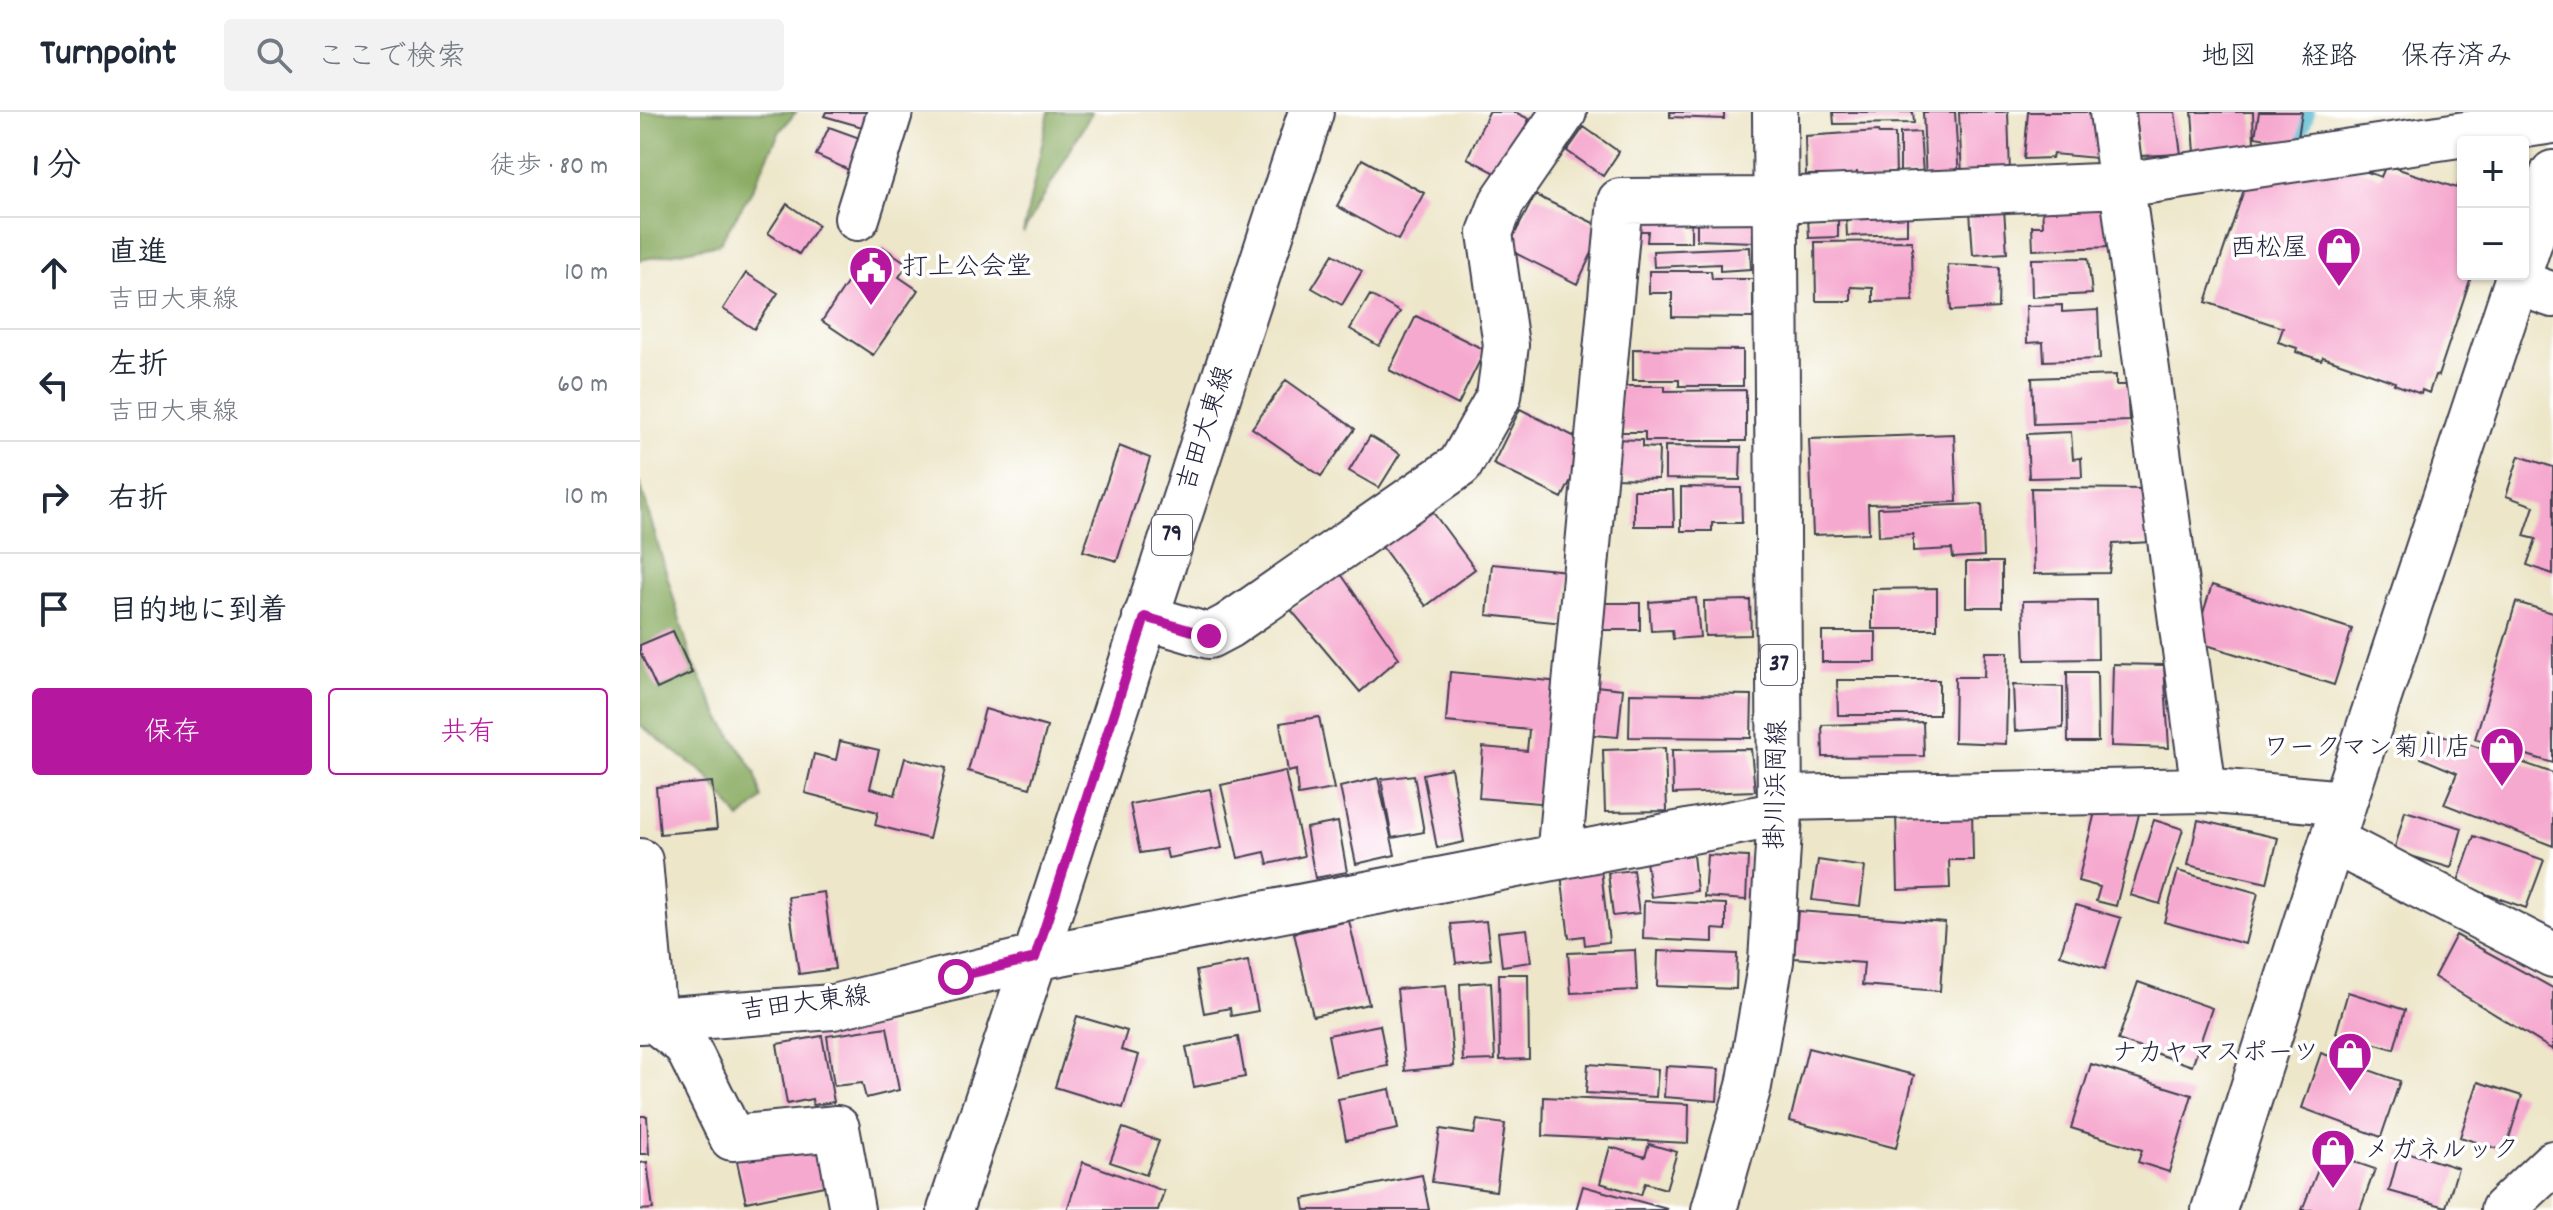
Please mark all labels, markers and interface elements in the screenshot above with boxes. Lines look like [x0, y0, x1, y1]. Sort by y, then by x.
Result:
search box [224, 19, 784, 91]
text: Turnpoint [40, 28, 176, 83]
icon: search [252, 33, 296, 77]
text: ここで検索 [316, 38, 466, 81]
text: 地図 [2201, 39, 2257, 79]
text: 経路 [2301, 39, 2357, 79]
text: 保存済み [2401, 39, 2513, 79]
map controls [2457, 136, 2529, 280]
button: + [2457, 136, 2529, 208]
text: 1 分 [32, 144, 81, 193]
text: 徒歩 · 80 m [490, 149, 608, 186]
button: − [2457, 208, 2529, 280]
shop icon: 西松屋 [2315, 225, 2363, 288]
place label: 西松屋 [2230, 231, 2308, 268]
text: 直進 [108, 234, 168, 277]
public building icon: 打上公会堂 [847, 244, 895, 307]
place label: 打上公会堂 [902, 250, 1032, 287]
icon: ahead [32, 251, 76, 295]
text: 10 m [564, 255, 608, 292]
text: 吉田大東線 [108, 283, 238, 320]
text: 左折 [108, 346, 168, 389]
street label: 吉田大東線 [1169, 361, 1245, 497]
icon: left [32, 363, 76, 407]
text: 60 m [557, 367, 608, 404]
text: 吉田大東線 [108, 395, 238, 432]
icon: right [32, 475, 76, 519]
text: 10 m [564, 479, 608, 516]
text: 右折 [108, 480, 168, 523]
road number: 79 [1152, 515, 1192, 555]
icon: arrive [32, 587, 76, 631]
text: 目的地に到着 [108, 592, 288, 635]
route end [1191, 618, 1227, 654]
road number: 37 [1761, 645, 1797, 685]
button: 保存 [32, 688, 312, 775]
button: 共有 [328, 688, 608, 775]
street label: 掛川浜岡線 [1758, 720, 1798, 850]
shop icon: ワークマン菊川店 [2478, 725, 2526, 788]
place label: ワークマン菊川店 [2263, 731, 2471, 768]
route start [938, 959, 974, 995]
street label: 吉田大東線 [738, 979, 872, 1031]
shop icon: ナカヤマスポーツ [2326, 1030, 2374, 1093]
place label: ナカヤマスポーツ [2112, 1036, 2319, 1073]
shop icon: メガネルック [2309, 1127, 2357, 1190]
place label: メガネルック [2364, 1133, 2519, 1170]

